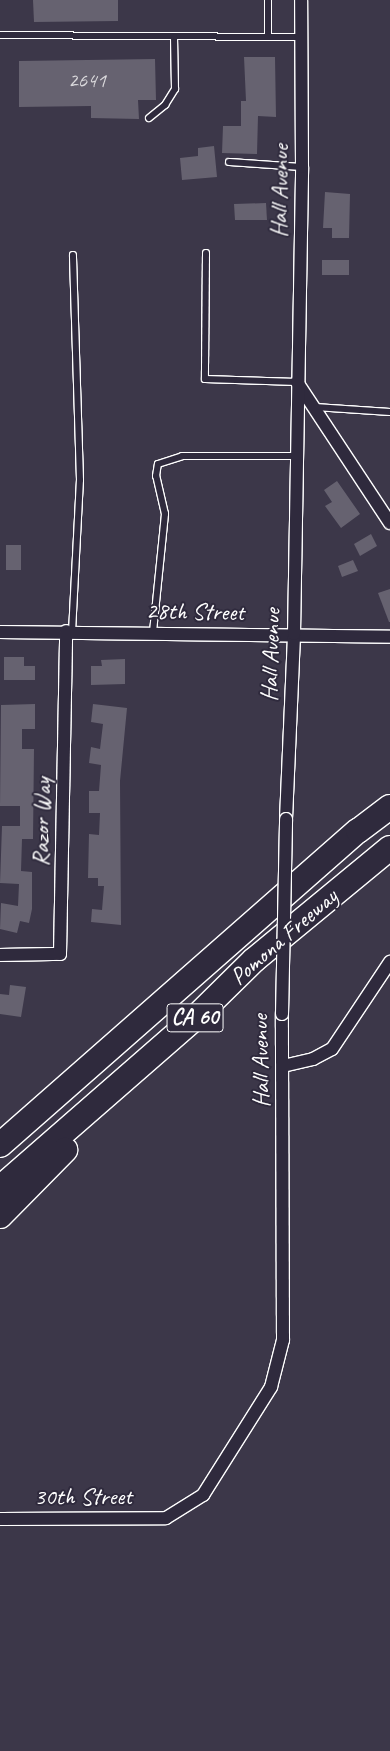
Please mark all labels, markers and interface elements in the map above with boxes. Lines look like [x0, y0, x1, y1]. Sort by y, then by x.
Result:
house number: 2641 [68, 67, 106, 93]
street label: Hall Avenue [265, 144, 295, 238]
street label: 28th Street [145, 597, 245, 627]
street label: Hall Avenue [255, 608, 287, 702]
street label: Razor Way [27, 777, 57, 867]
street label: Pomona Freeway [225, 883, 343, 991]
road number: CA 60 [166, 998, 224, 1038]
street label: Hall Avenue [246, 1014, 276, 1108]
street label: 30th Street [34, 1483, 132, 1511]

